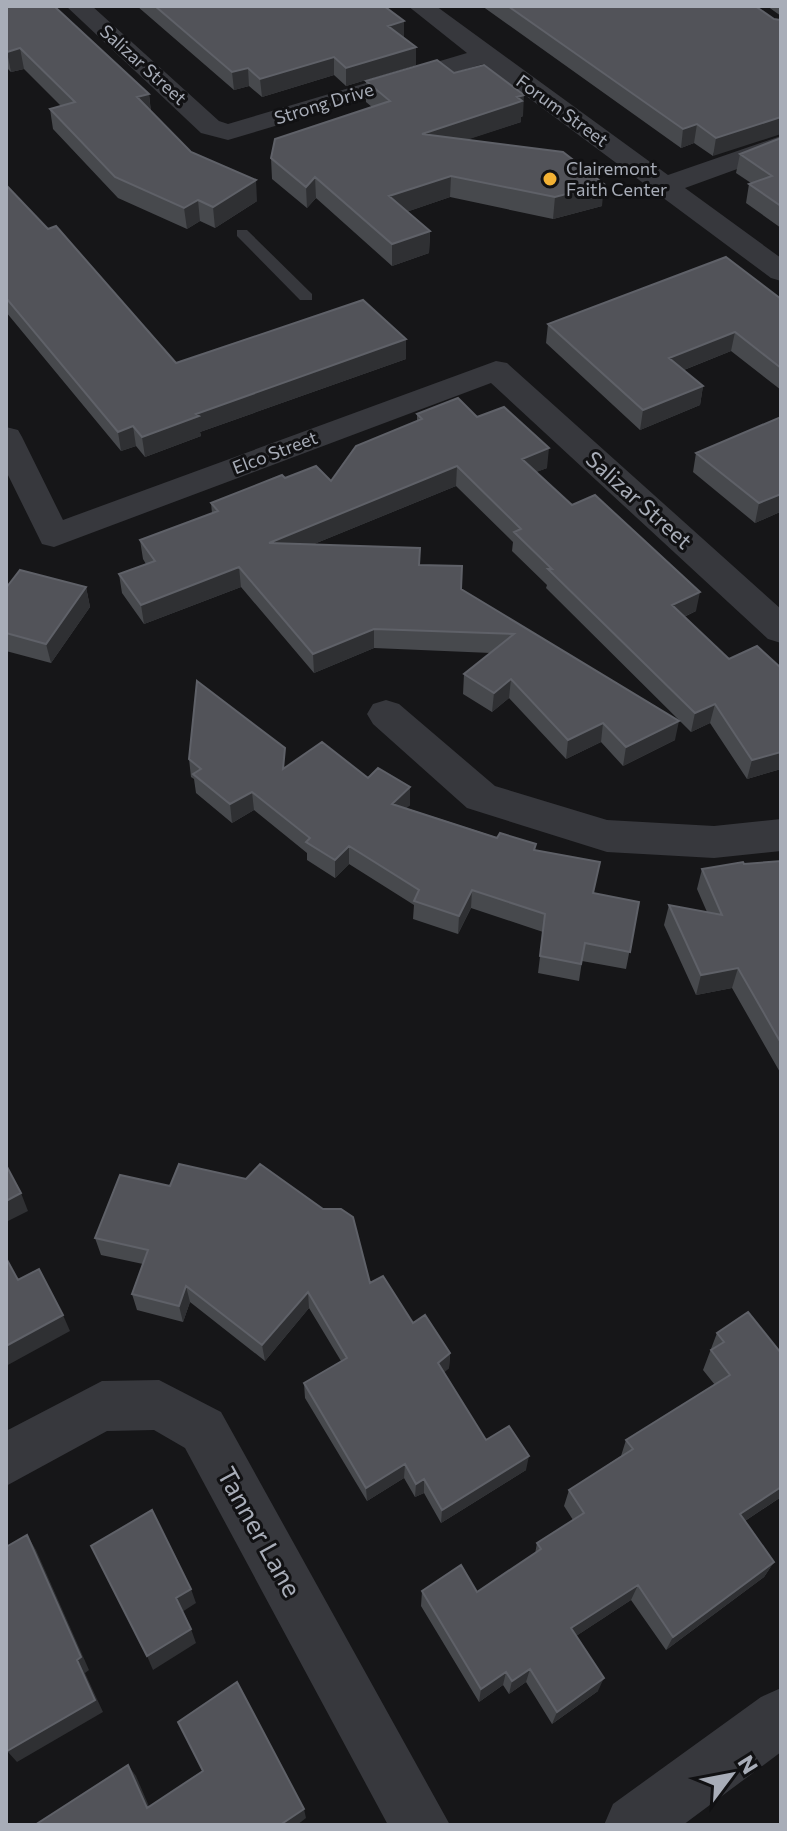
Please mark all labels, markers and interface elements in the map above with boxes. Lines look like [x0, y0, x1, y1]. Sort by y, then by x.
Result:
street label: Salizar Street [96, 20, 192, 109]
street label: Forum Street [512, 70, 613, 151]
street label: Strong Drive [272, 78, 376, 129]
place label: Clairemont Faith Center [566, 157, 667, 200]
marker: Clairemont Faith Center [541, 170, 559, 188]
street label: Elco Street [229, 426, 320, 478]
street label: Salizar Street [581, 445, 698, 554]
street label: Tanner Lane [212, 1461, 309, 1602]
north arrow [691, 1735, 771, 1815]
text: N [733, 1750, 764, 1778]

